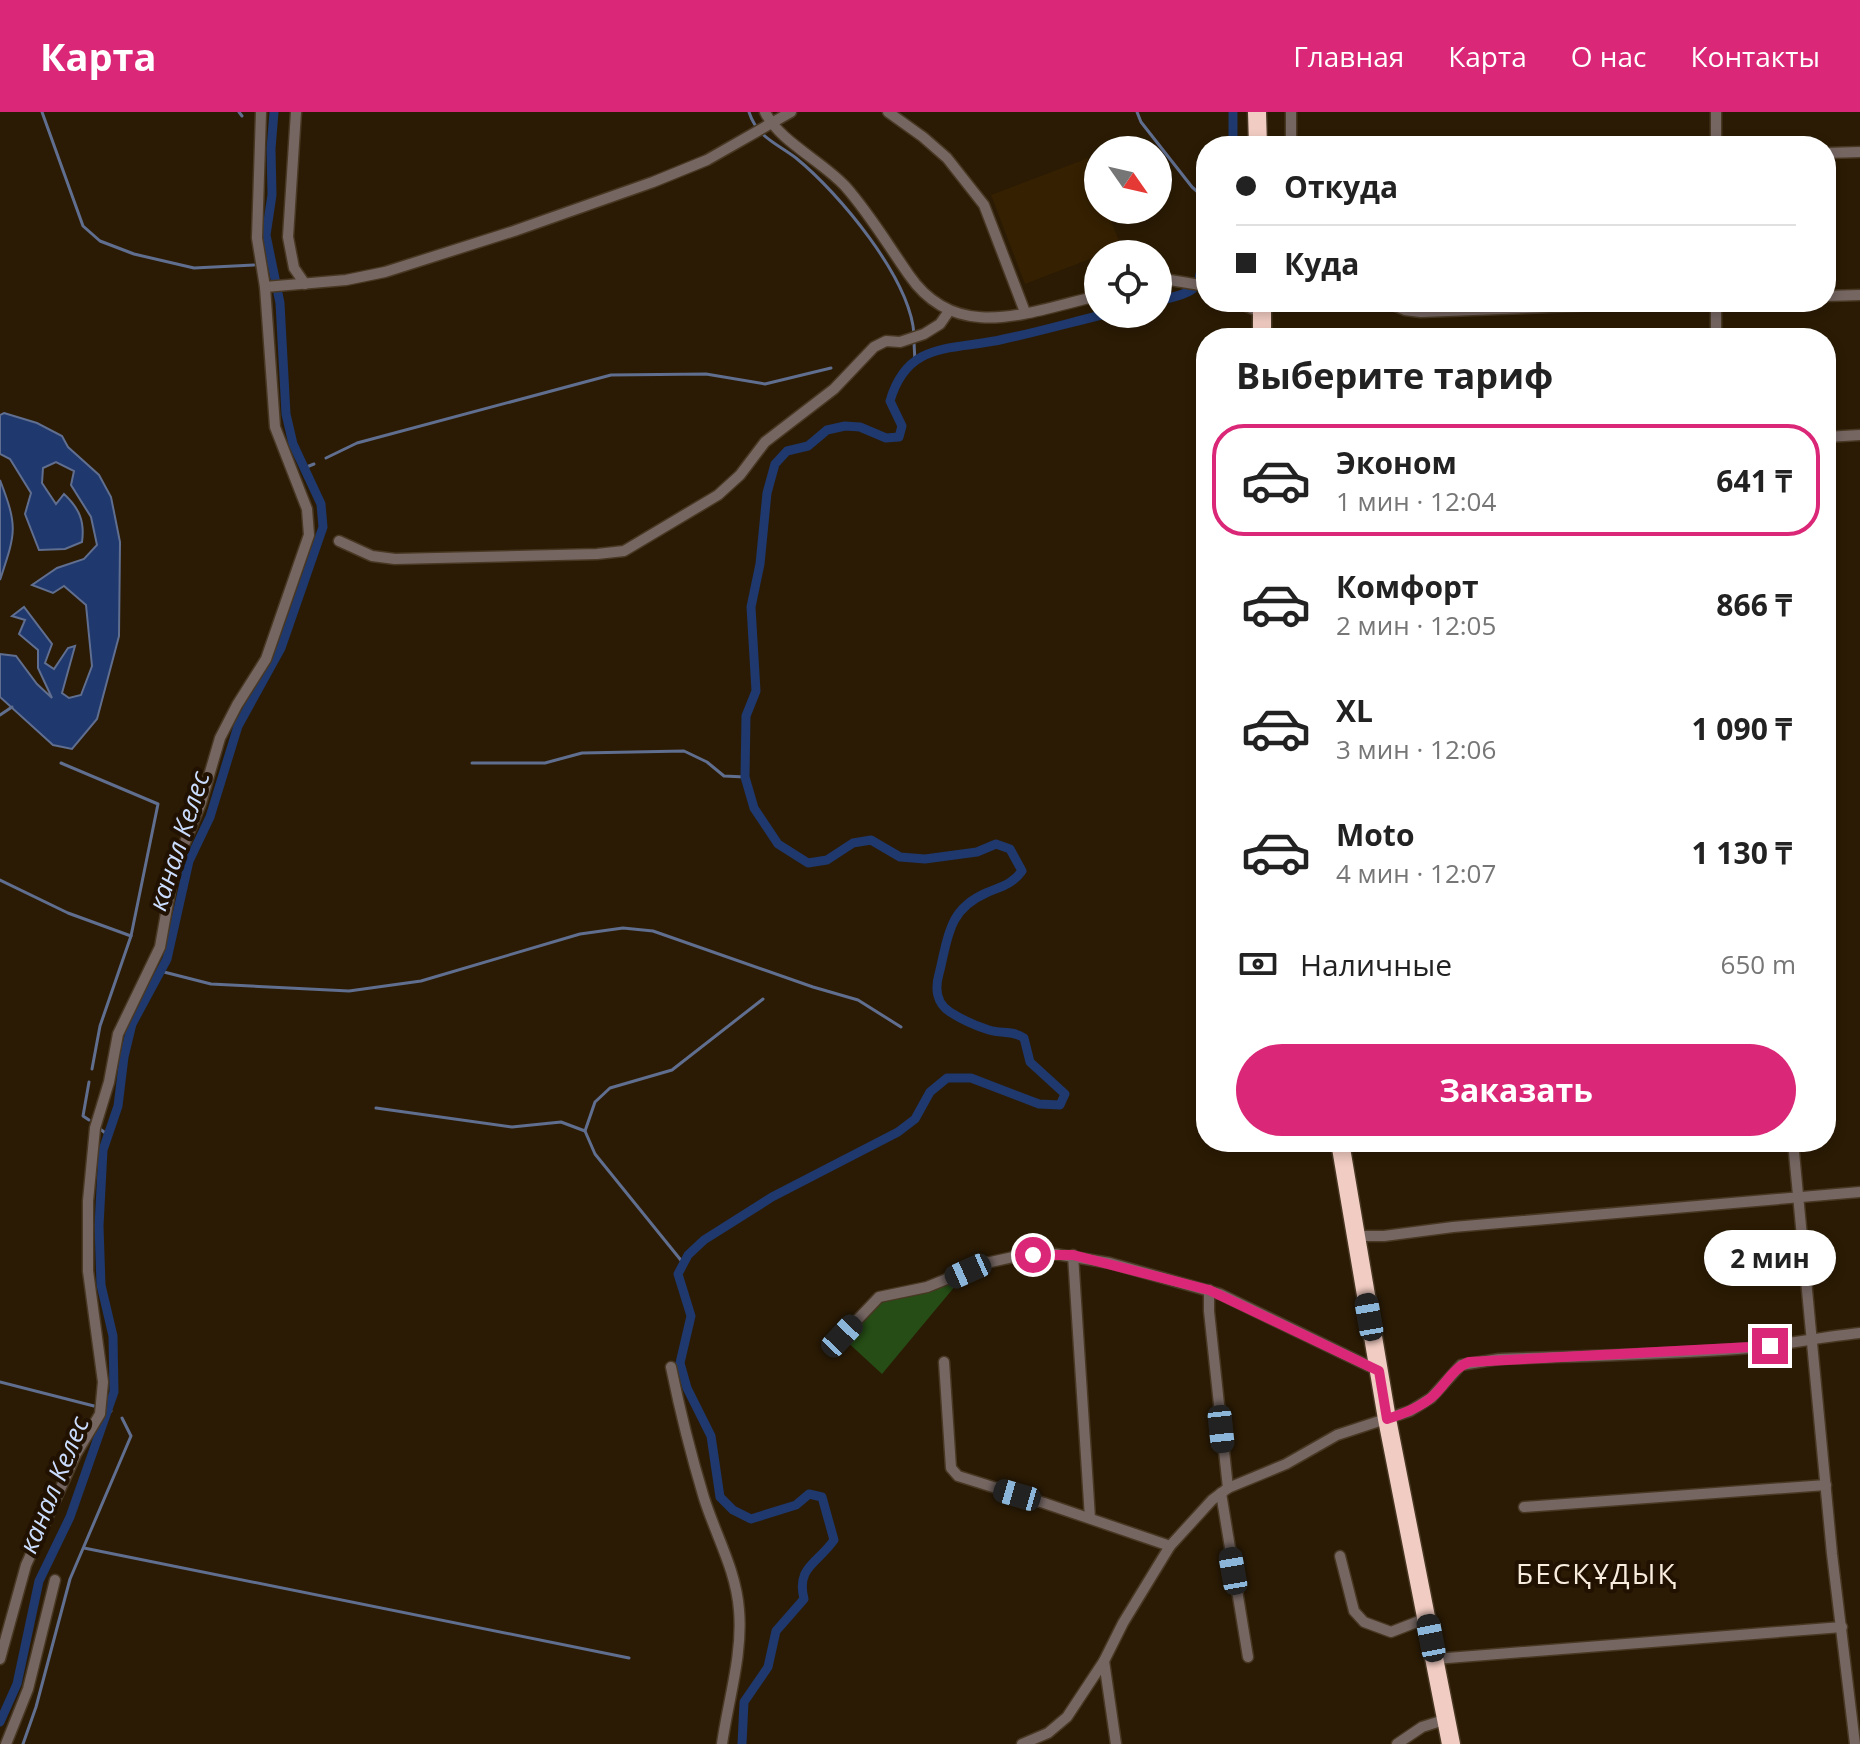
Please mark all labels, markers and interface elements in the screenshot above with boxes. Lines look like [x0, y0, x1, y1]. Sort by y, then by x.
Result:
text: Карта [40, 30, 157, 82]
text: Главная [1293, 37, 1404, 75]
text: Карта [1448, 37, 1527, 75]
text: О нас [1571, 37, 1646, 75]
text: Контакты [1690, 37, 1820, 75]
north arrow [1084, 136, 1172, 224]
map controls [1084, 136, 1172, 328]
text: Откуда [1284, 166, 1398, 207]
button: locate [1084, 240, 1172, 328]
text: Куда [1284, 243, 1359, 284]
text: Выберите тариф [1236, 351, 1553, 400]
text: Эконом [1336, 442, 1457, 483]
icon: car [1240, 444, 1312, 516]
text: 641 ₸ [1716, 460, 1792, 501]
text: 1 мин · 12:04 [1336, 483, 1496, 519]
text: Комфорт [1336, 566, 1479, 607]
icon: car [1240, 568, 1312, 640]
text: 866 ₸ [1716, 584, 1792, 625]
text: 2 мин · 12:05 [1336, 607, 1496, 643]
text: XL [1336, 690, 1373, 731]
icon: car [1240, 692, 1312, 764]
text: 1 090 ₸ [1691, 708, 1792, 749]
text: 3 мин · 12:06 [1336, 731, 1496, 767]
water label: канал Келес [139, 766, 218, 915]
text: Moto [1336, 814, 1414, 855]
icon: car [1240, 816, 1312, 888]
text: 1 130 ₸ [1691, 832, 1792, 873]
text: 4 мин · 12:07 [1336, 855, 1496, 891]
icon: cash [1236, 942, 1280, 986]
text: Наличные [1300, 944, 1452, 985]
text: 650 m [1721, 946, 1796, 982]
button: Заказать [1236, 1044, 1796, 1136]
callout: 2 мин [1704, 1230, 1836, 1286]
route start [1015, 1237, 1051, 1273]
text: 2 мин [1730, 1240, 1810, 1276]
car [941, 1250, 995, 1292]
car [1353, 1291, 1385, 1343]
car [817, 1310, 867, 1362]
route end [1752, 1328, 1788, 1364]
car [1207, 1404, 1235, 1454]
water label: канал Келес [9, 1411, 97, 1558]
car [991, 1477, 1043, 1513]
car [1217, 1545, 1249, 1597]
district label: БЕСҚҰДЫҚ [1516, 1554, 1678, 1592]
car [1415, 1612, 1447, 1664]

